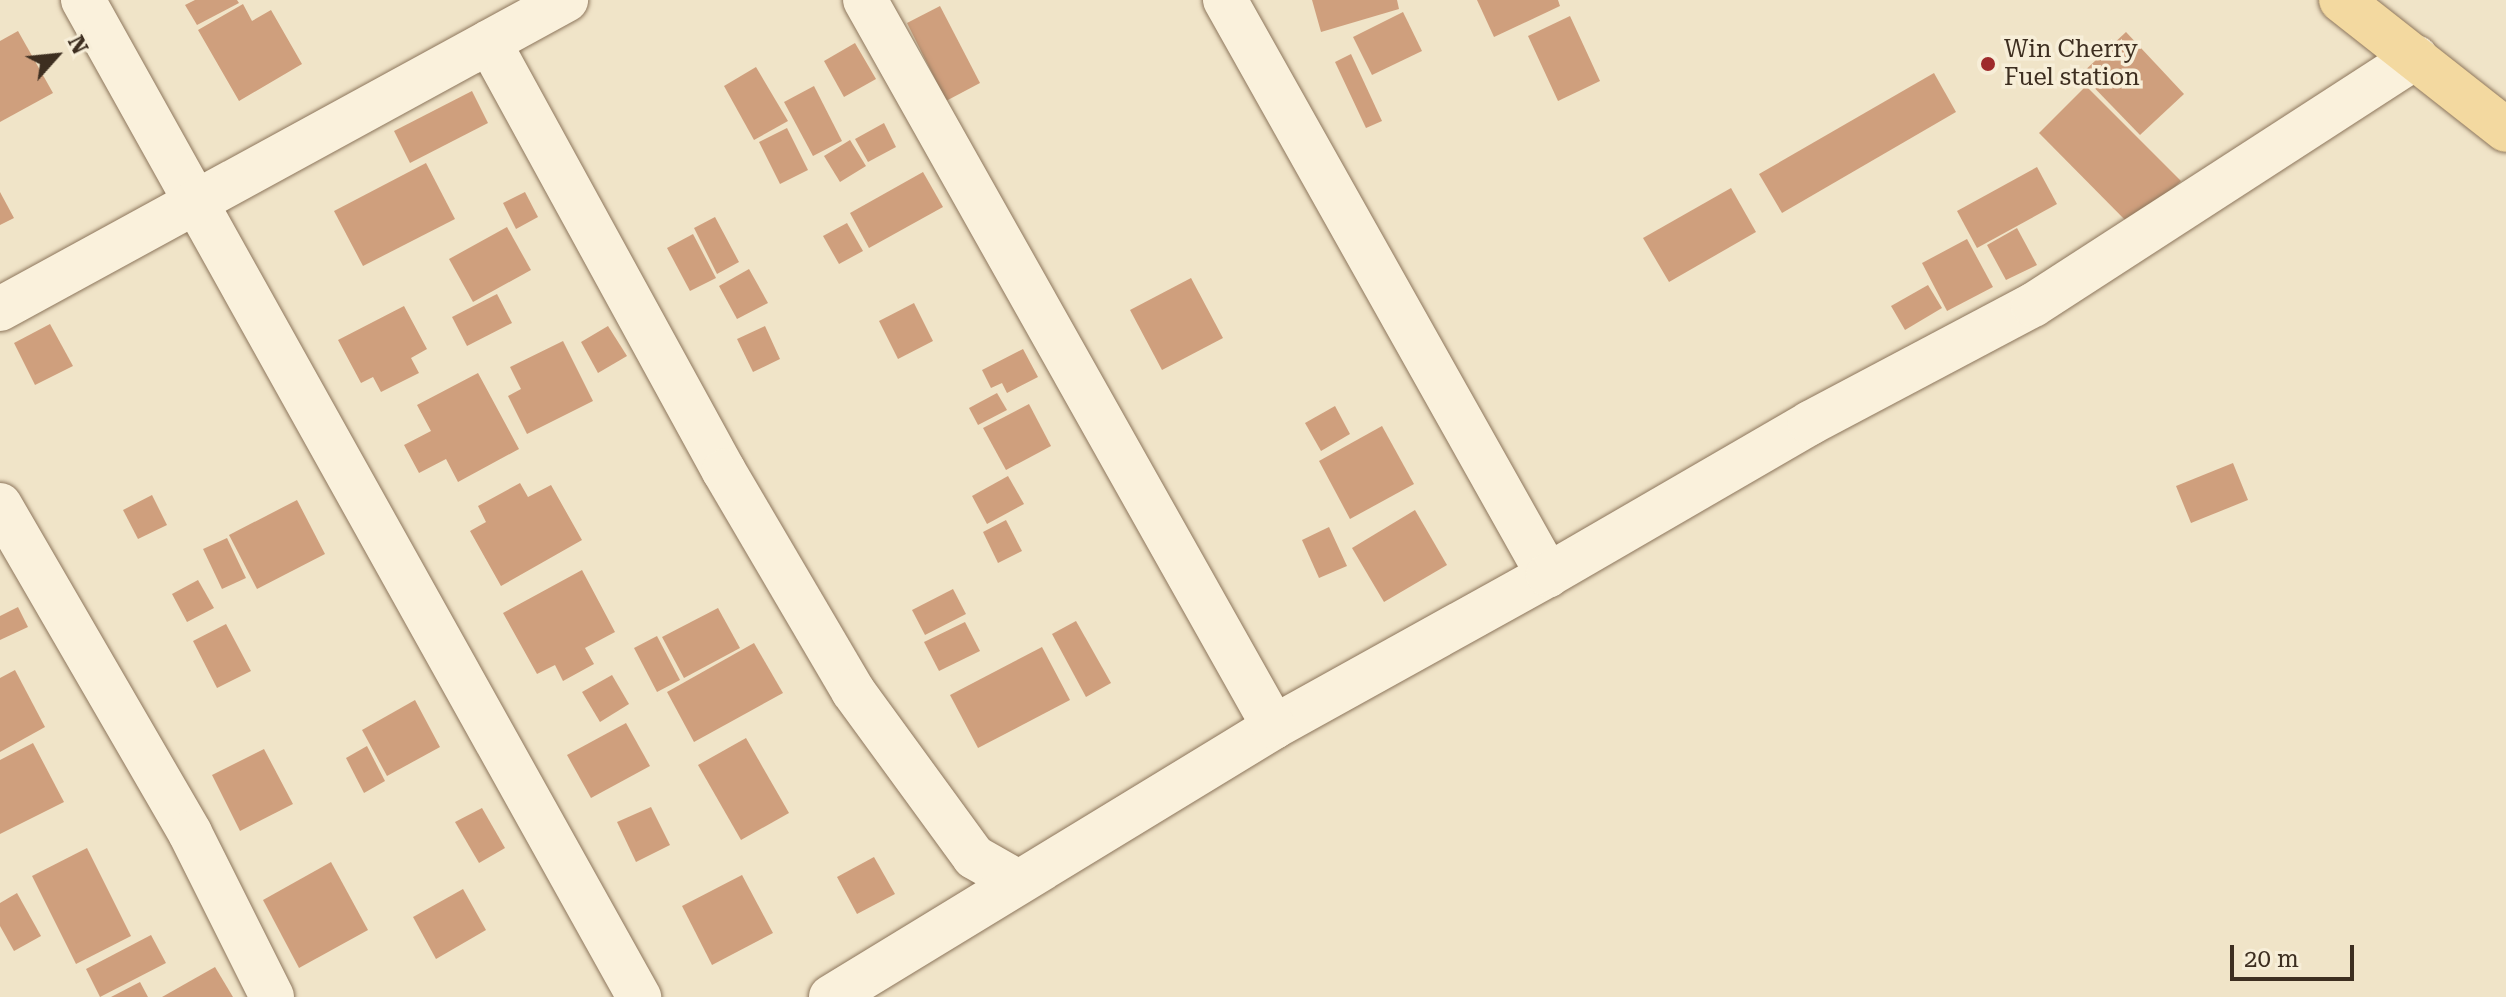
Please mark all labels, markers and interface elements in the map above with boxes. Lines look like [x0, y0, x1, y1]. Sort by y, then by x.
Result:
north arrow [16, 16, 96, 96]
text: N [63, 32, 93, 58]
place label: Win Cherry Fuel station [2004, 36, 2140, 92]
marker: Win Cherry Fuel station [1979, 55, 1997, 73]
scale bar [2234, 929, 2358, 979]
text: 20 m [2244, 945, 2299, 973]

